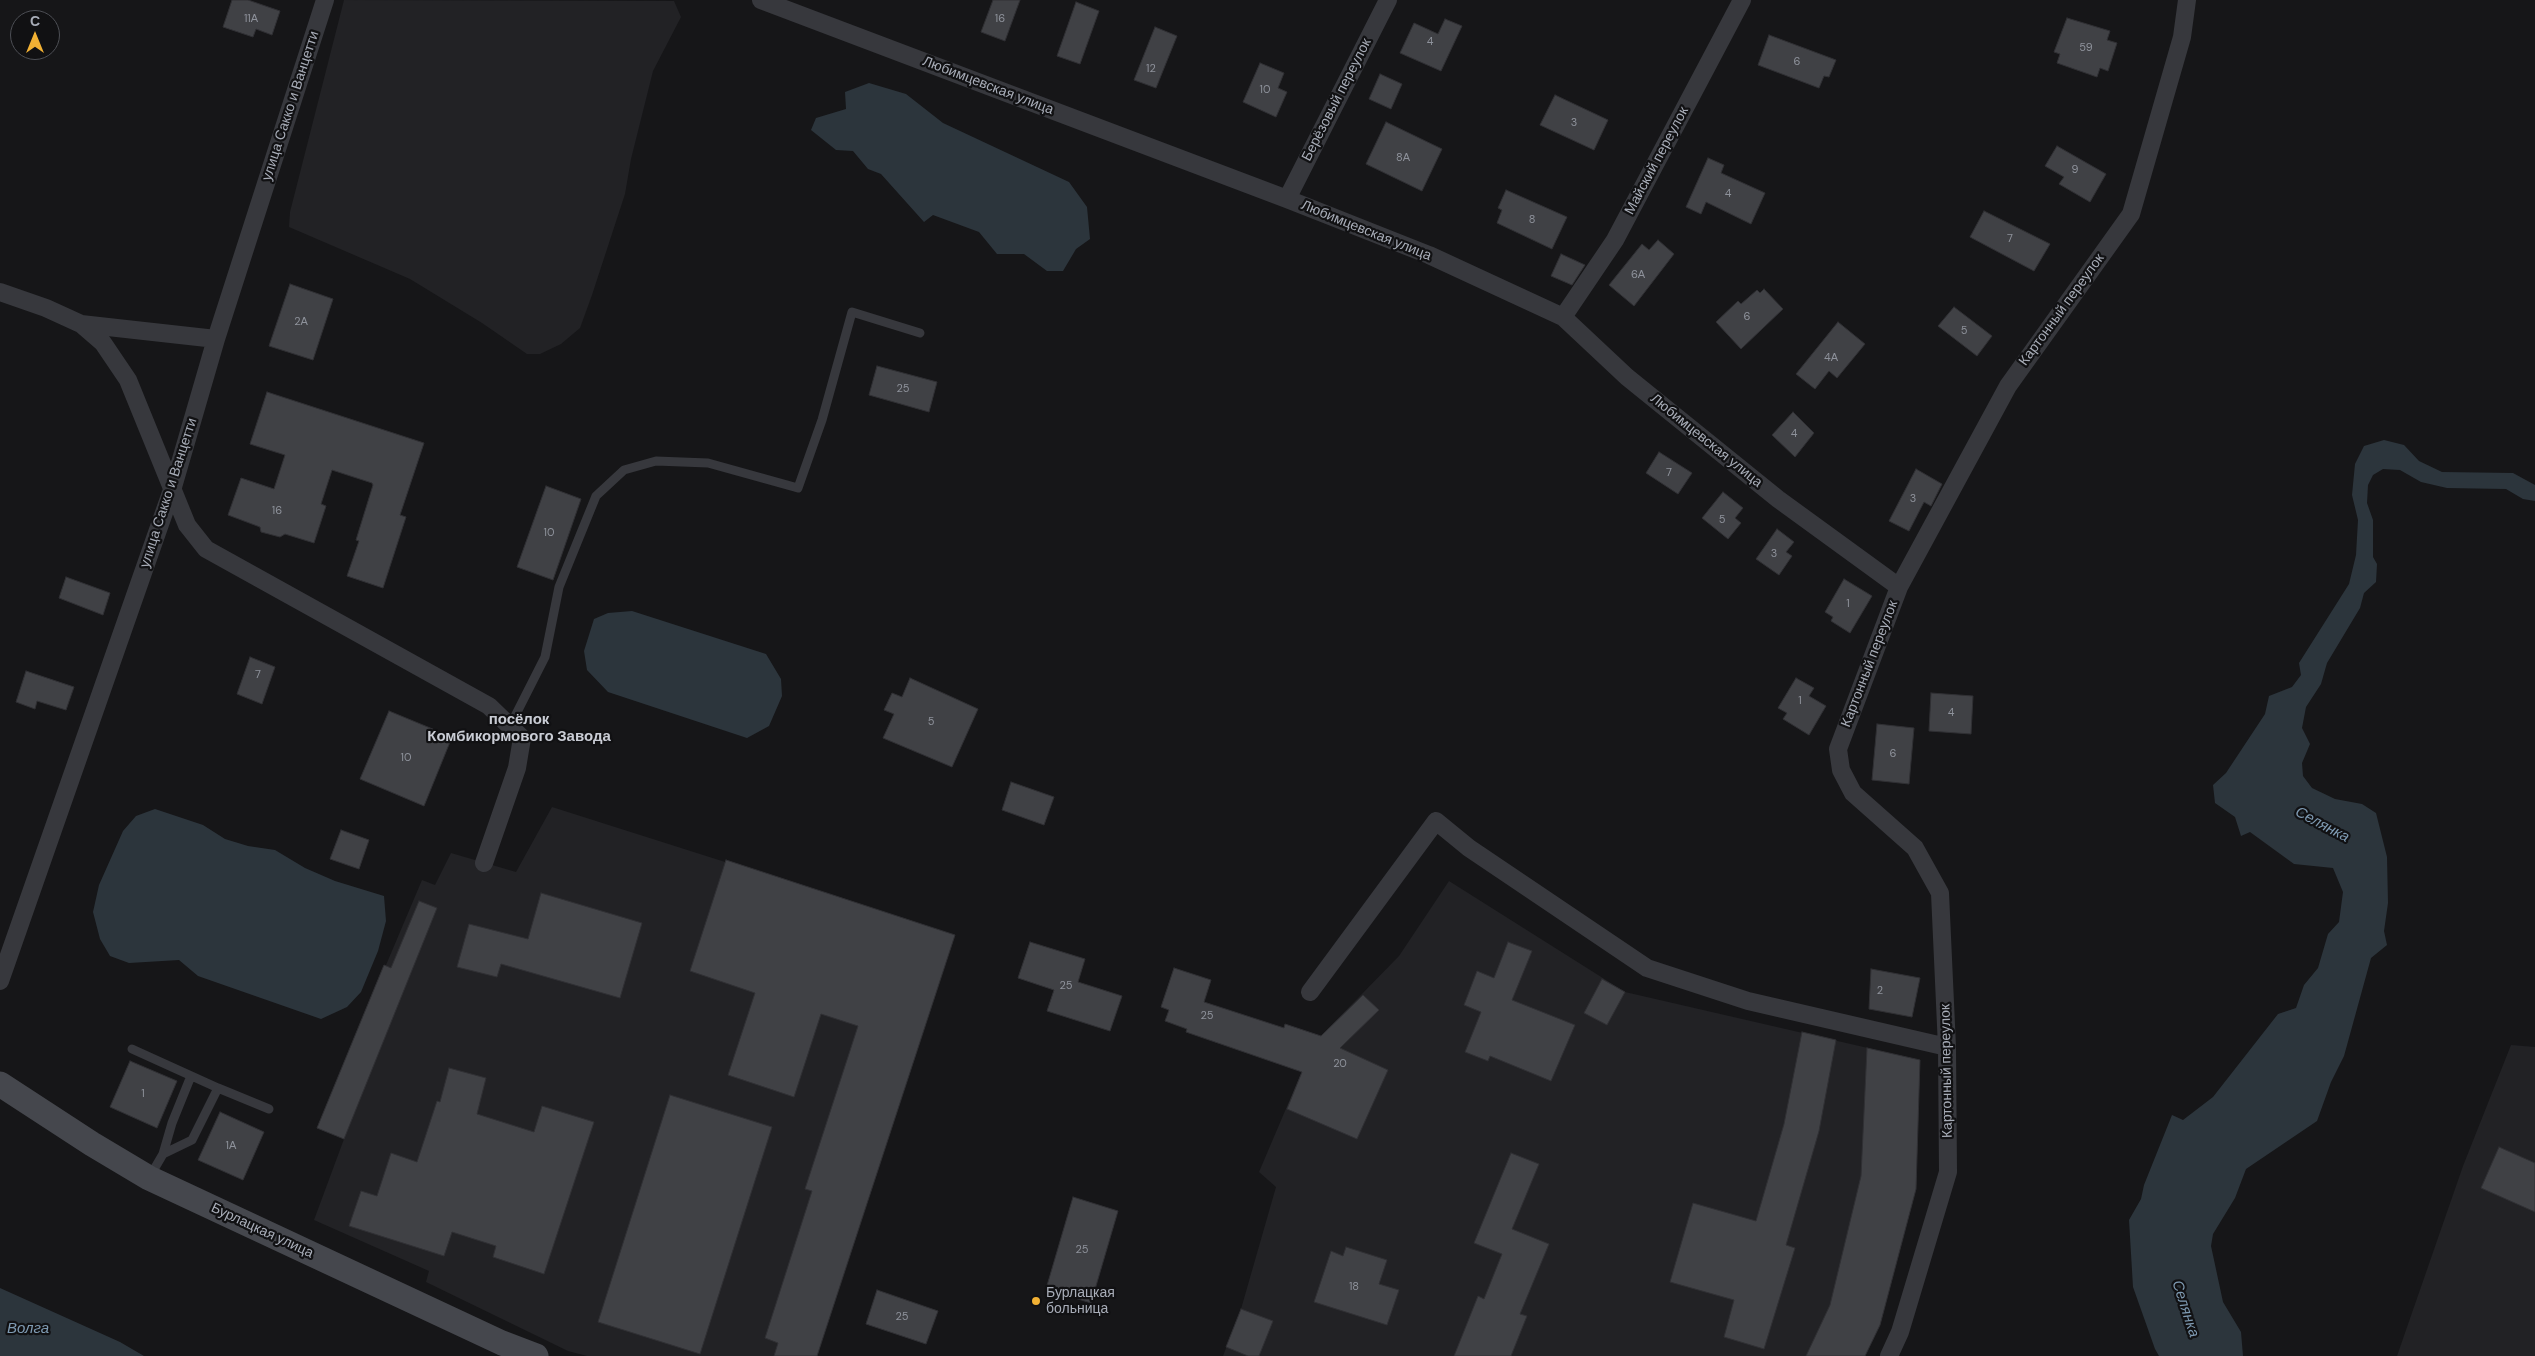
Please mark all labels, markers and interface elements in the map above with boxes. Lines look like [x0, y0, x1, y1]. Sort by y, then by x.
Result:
north arrow [10, 10, 60, 60]
text: С [30, 12, 40, 30]
house number: 11А [244, 12, 258, 26]
house number: 16 [995, 12, 1005, 26]
street label: улица Сакко и Ванцетти [259, 29, 323, 183]
house number: 4 [1427, 35, 1433, 49]
street label: Берёзовый переулок [1299, 36, 1375, 164]
house number: 59 [2079, 41, 2093, 55]
street label: Любимцевская улица [920, 53, 1056, 119]
house number: 6 [1794, 55, 1800, 69]
house number: 12 [1146, 62, 1156, 76]
house number: 10 [1260, 83, 1270, 97]
street label: Майский переулок [1622, 104, 1692, 218]
house number: 3 [1571, 116, 1577, 130]
house number: 8А [1396, 151, 1410, 165]
house number: 9 [2072, 163, 2078, 177]
house number: 4 [1725, 187, 1731, 201]
street label: Любимцевская улица [1298, 197, 1434, 265]
house number: 8 [1529, 213, 1535, 227]
house number: 7 [2007, 232, 2013, 246]
street label: Картонный переулок [2016, 251, 2108, 369]
house number: 6А [1631, 268, 1645, 282]
house number: 6 [1744, 310, 1750, 324]
house number: 2А [294, 315, 308, 329]
house number: 5 [1961, 324, 1967, 338]
house number: 4А [1824, 351, 1838, 365]
house number: 25 [896, 382, 910, 396]
street label: Любимцевская улица [1647, 391, 1765, 491]
street label: улица Сакко и Ванцетти [137, 416, 201, 570]
house number: 4 [1791, 427, 1797, 441]
house number: 7 [1666, 466, 1672, 480]
house number: 3 [1910, 492, 1916, 506]
house number: 16 [272, 504, 282, 518]
house number: 5 [1719, 513, 1725, 527]
house number: 10 [544, 526, 554, 540]
house number: 3 [1771, 547, 1777, 561]
house number: 1 [1846, 597, 1850, 611]
street label: Картонный переулок [1838, 598, 1902, 730]
house number: 7 [255, 668, 261, 682]
house number: 1 [1798, 694, 1802, 708]
house number: 4 [1948, 706, 1954, 720]
district label: посёлок Комбикормового Завода [427, 711, 611, 746]
house number: 5 [928, 715, 934, 729]
house number: 6 [1890, 747, 1896, 761]
house number: 10 [401, 751, 411, 765]
water label: Селянка [2292, 803, 2352, 847]
house number: 25 [1059, 979, 1073, 993]
house number: 2 [1877, 984, 1883, 998]
street label: Картонный переулок [1937, 1004, 1957, 1138]
house number: 25 [1200, 1009, 1214, 1023]
house number: 20 [1333, 1057, 1347, 1071]
house number: 1 [141, 1087, 145, 1101]
house number: 1А [226, 1139, 236, 1153]
street label: Бурлацкая улица [208, 1200, 316, 1262]
house number: 25 [1075, 1243, 1089, 1257]
water label: Селянка [2167, 1278, 2203, 1340]
house number: 18 [1349, 1280, 1359, 1294]
place label: Бурлацкая больница [1046, 1285, 1115, 1318]
marker: Бурлацкая больница [1030, 1295, 1042, 1307]
house number: 25 [895, 1310, 909, 1324]
water label: Волга [7, 1320, 49, 1338]

